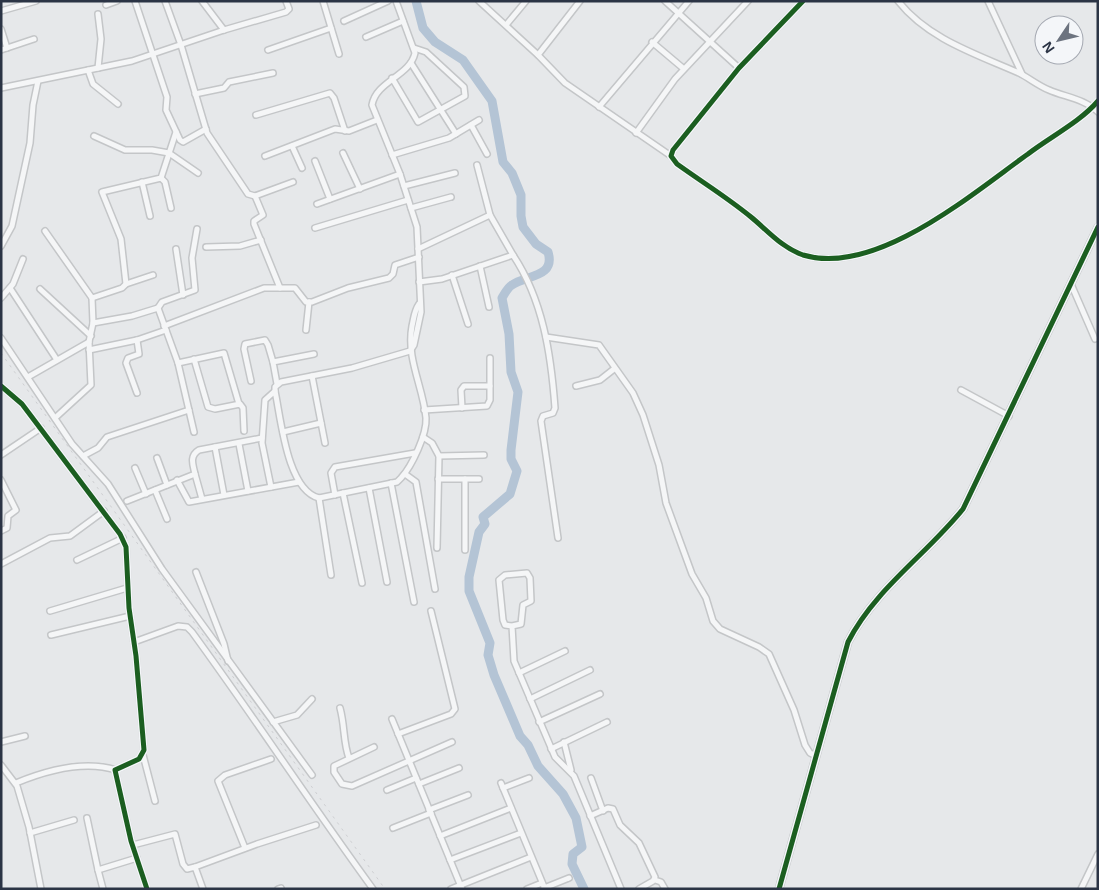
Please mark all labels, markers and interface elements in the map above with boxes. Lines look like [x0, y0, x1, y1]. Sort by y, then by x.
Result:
north arrow [1034, 15, 1084, 65]
text: N [1039, 39, 1058, 56]

